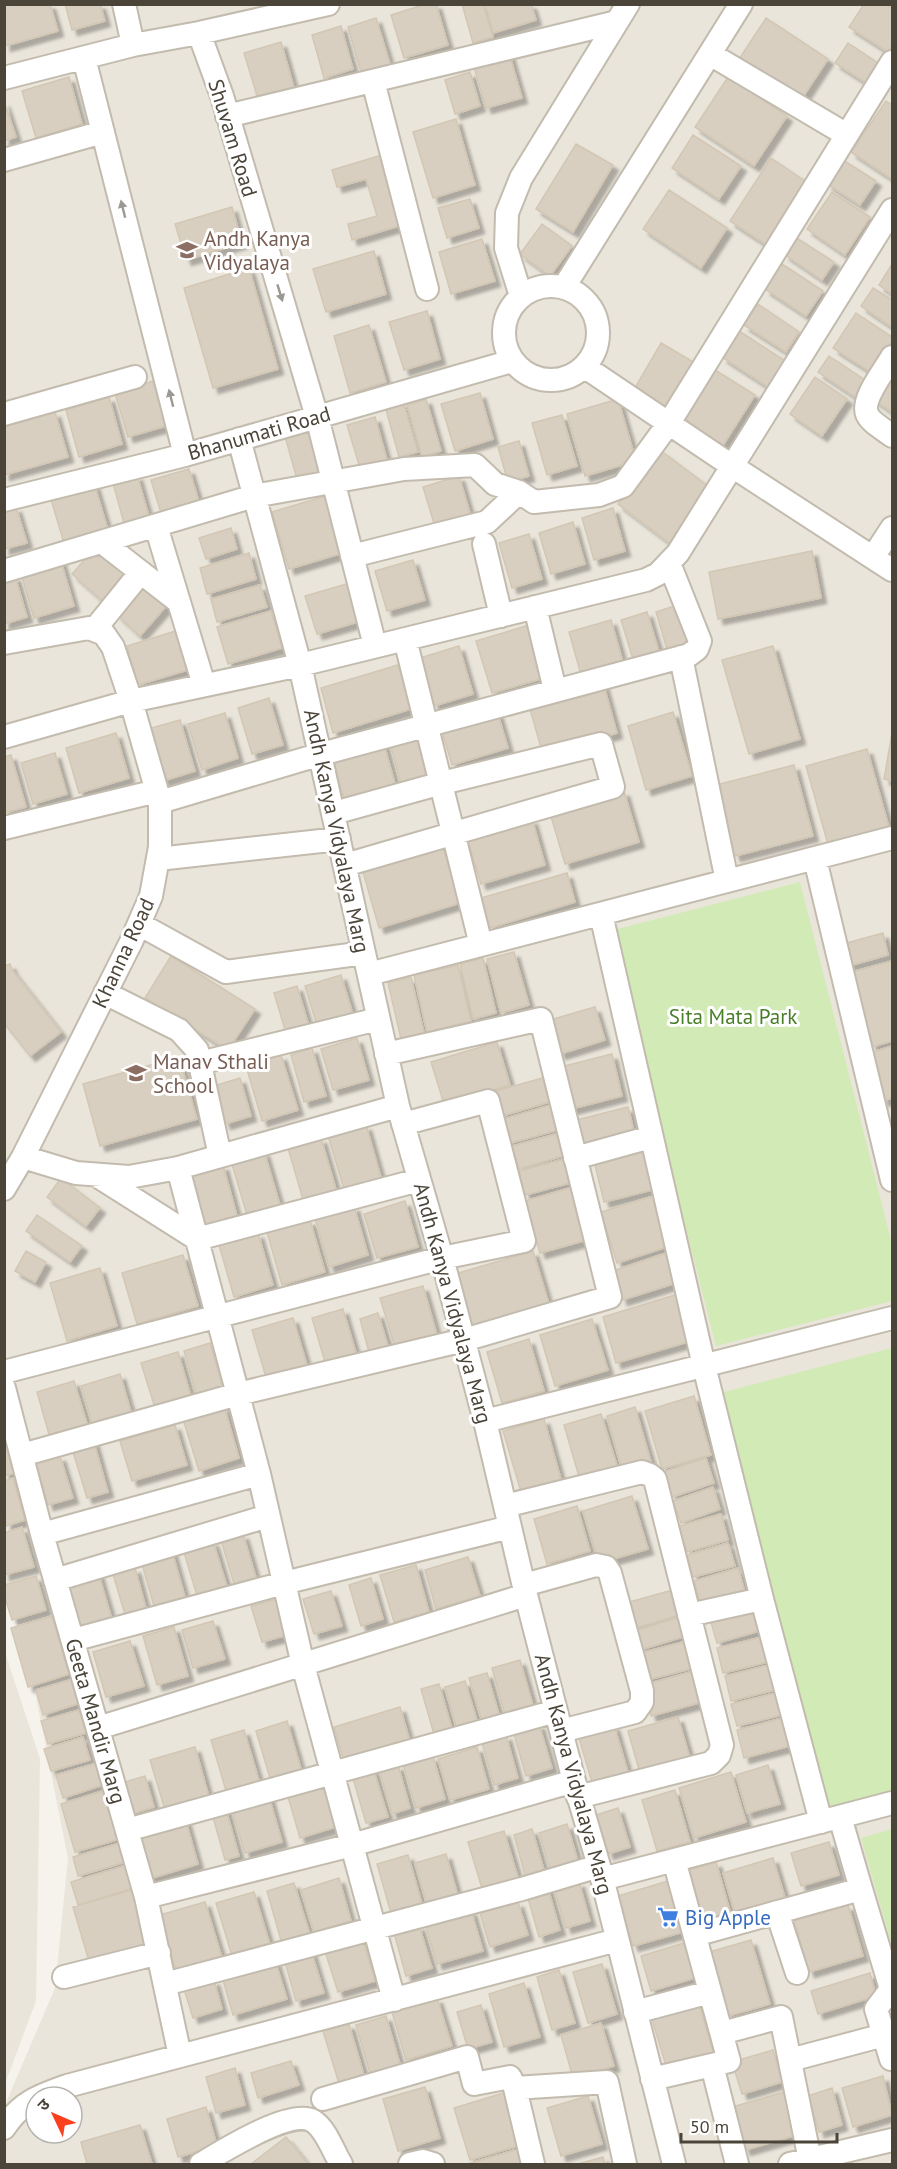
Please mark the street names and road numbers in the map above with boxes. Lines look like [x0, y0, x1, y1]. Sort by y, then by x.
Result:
street label: Shuvam Road [202, 76, 264, 200]
street label: Bhanumati Road [184, 400, 334, 466]
street label: Andh Kanya Vidyalaya Marg [298, 707, 376, 955]
street label: Khanna Road [86, 894, 160, 1012]
street label: Andh Kanya Vidyalaya Marg [408, 1180, 498, 1426]
street label: Geeta Mandir Marg [59, 1635, 133, 1807]
street label: Andh Kanya Vidyalaya Marg [529, 1651, 619, 1897]

